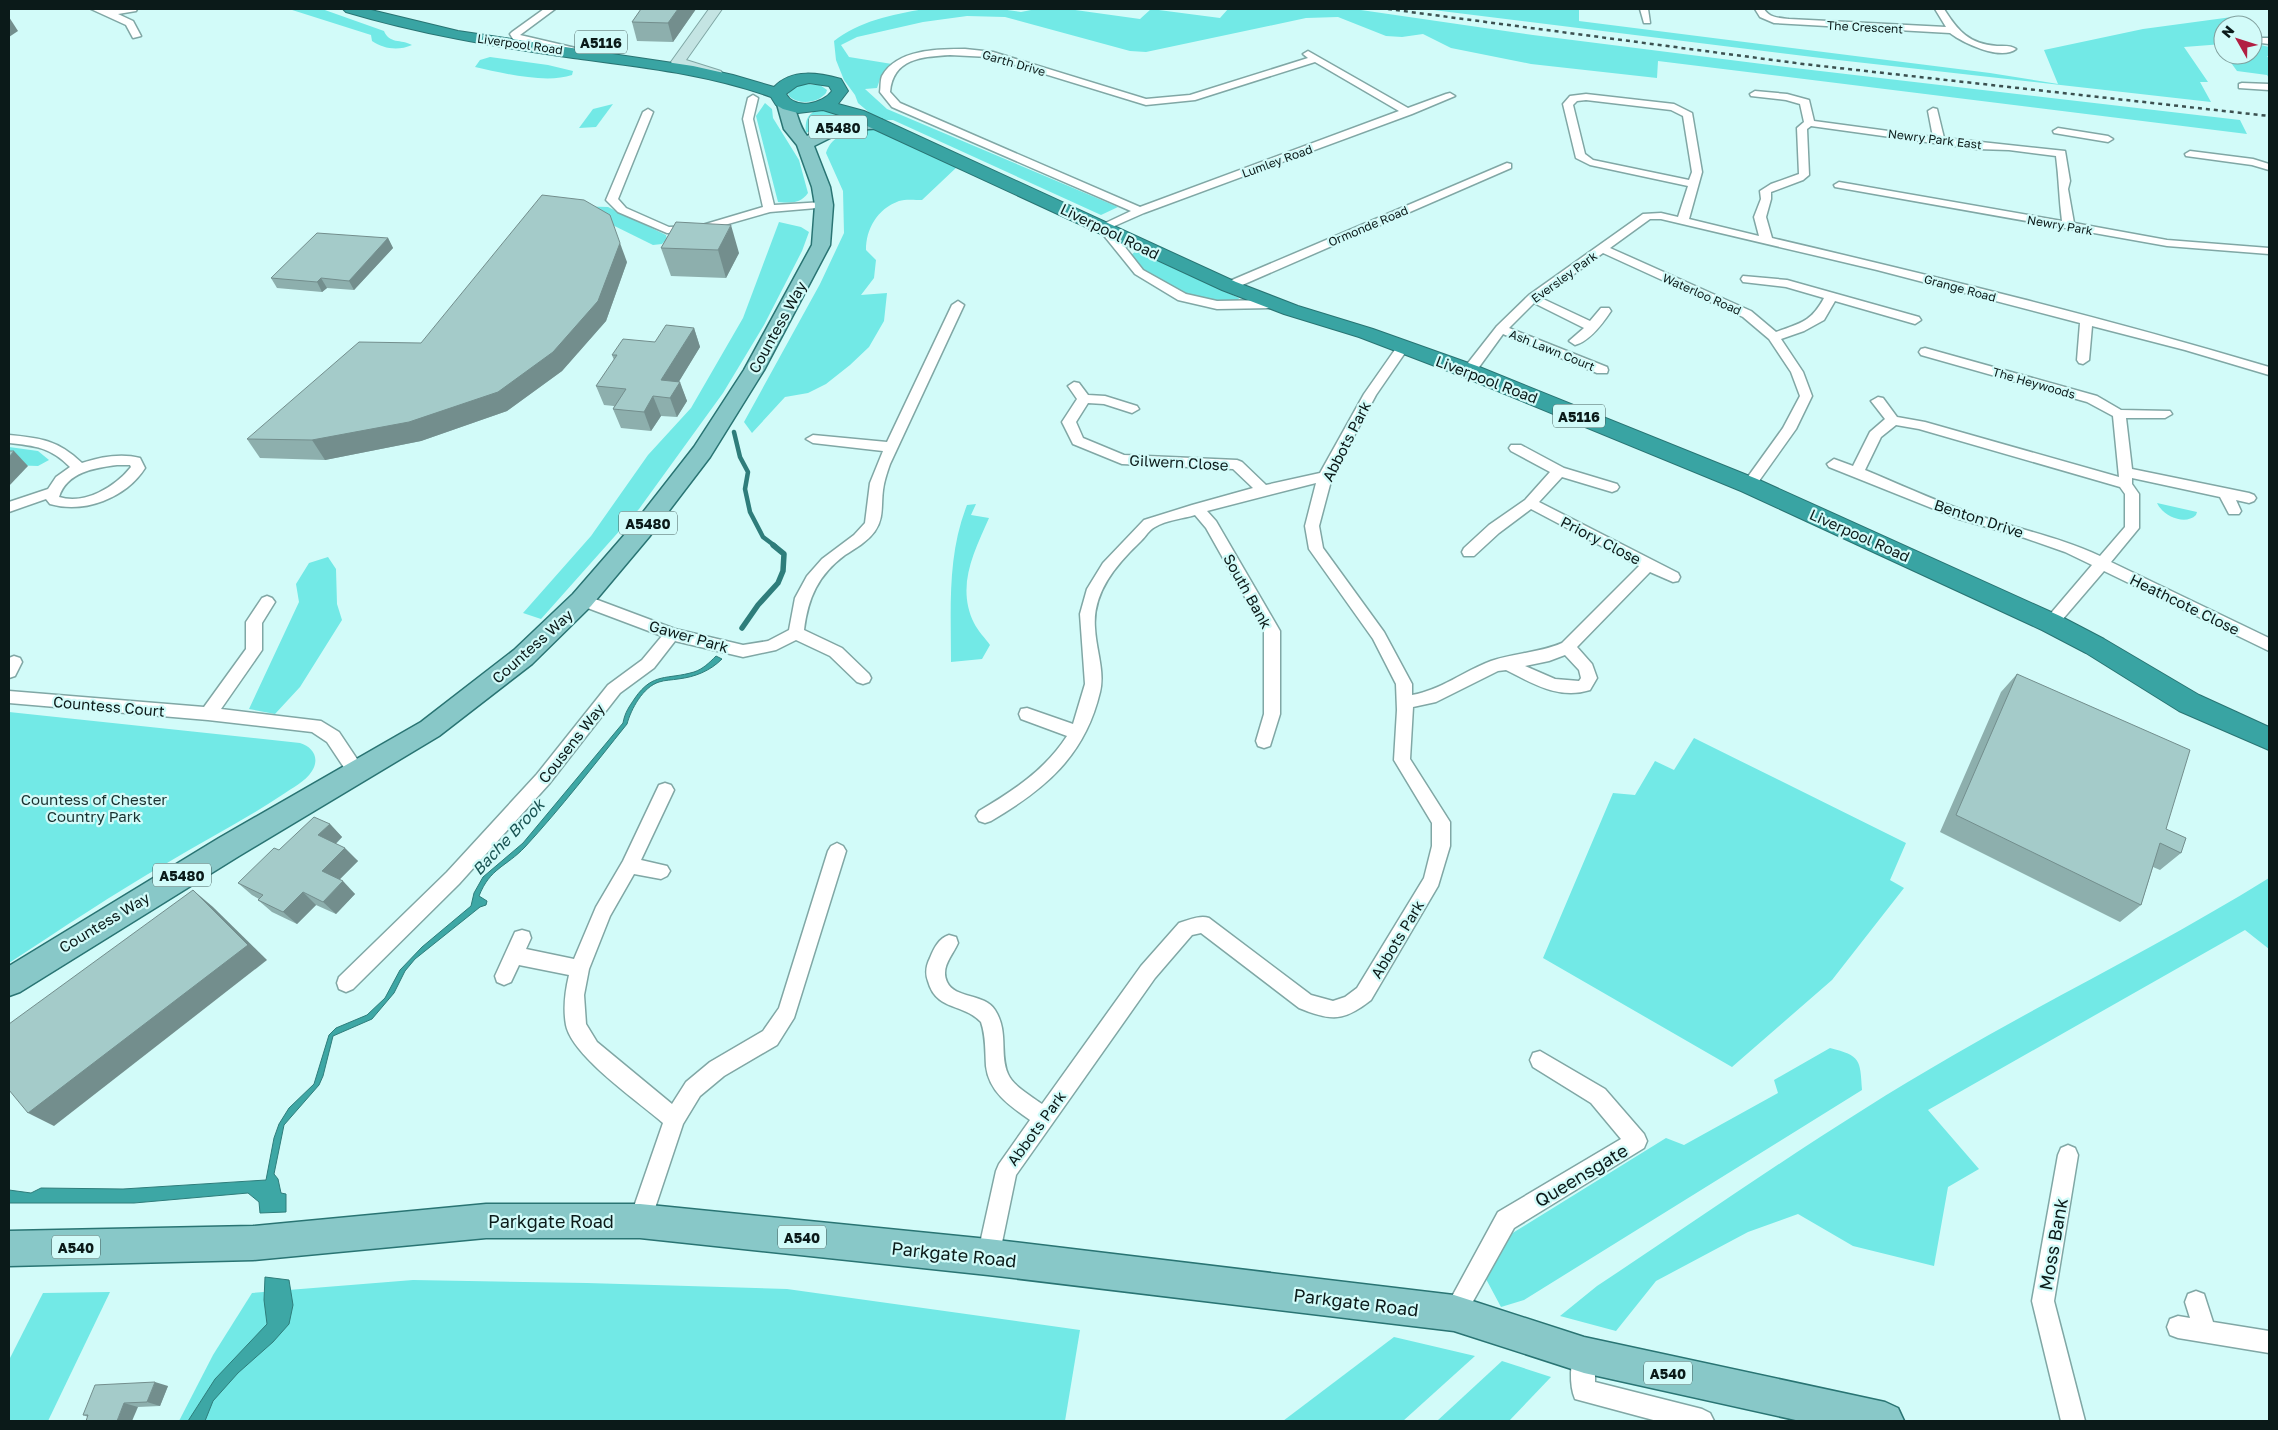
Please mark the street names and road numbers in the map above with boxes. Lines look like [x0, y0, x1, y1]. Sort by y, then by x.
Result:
street label: The Crescent [1826, 18, 1904, 36]
street label: Liverpool Road [476, 31, 564, 57]
road number: A5116 [575, 31, 627, 54]
street label: Garth Drive [981, 47, 1047, 79]
road number: A5480 [809, 115, 867, 138]
street label: Newry Park East [1887, 126, 1983, 152]
street label: Lumley Road [1240, 141, 1314, 181]
street label: Liverpool Road [1058, 199, 1162, 263]
street label: Ormonde Road [1326, 202, 1410, 250]
street label: Newry Park [2026, 212, 2094, 238]
street label: Eversley Park [1528, 248, 1600, 306]
street label: Waterloo Road [1660, 270, 1744, 318]
street label: Grange Road [1922, 271, 1998, 305]
street label: Countess Way [744, 277, 810, 376]
street label: Ash Lawn Court [1507, 326, 1597, 374]
street label: Liverpool Road [1433, 351, 1541, 407]
street label: The Heywoods [1991, 364, 2077, 402]
street label: Abbots Park [1318, 397, 1374, 484]
road number: A5116 [1553, 404, 1605, 428]
street label: Gilwern Close [1129, 450, 1229, 474]
street label: Benton Drive [1932, 495, 2026, 541]
street label: Liverpool Road [1807, 505, 1913, 565]
road number: A5480 [619, 512, 677, 534]
street label: Priory Close [1558, 512, 1644, 568]
street label: South Bank [1220, 550, 1276, 632]
street label: Heathcote Close [2127, 570, 2243, 638]
street label: Countess Way [488, 605, 576, 687]
street label: Gawer Park [647, 616, 731, 656]
street label: Countess Court [52, 692, 166, 720]
street label: Cousens Way [534, 699, 608, 786]
road number: A5480 [153, 864, 211, 886]
street label: Countess Way [56, 888, 153, 956]
street label: Abbots Park [1367, 896, 1428, 981]
street label: Abbots Park [1003, 1087, 1069, 1169]
street label: Queensgate [1531, 1139, 1631, 1211]
street label: Moss Bank [2034, 1196, 2072, 1292]
street label: Parkgate Road [488, 1210, 614, 1232]
road number: A540 [778, 1226, 826, 1248]
road number: A540 [52, 1236, 100, 1258]
street label: Parkgate Road [890, 1236, 1018, 1272]
street label: Parkgate Road [1292, 1283, 1420, 1321]
road number: A540 [1644, 1362, 1692, 1385]

